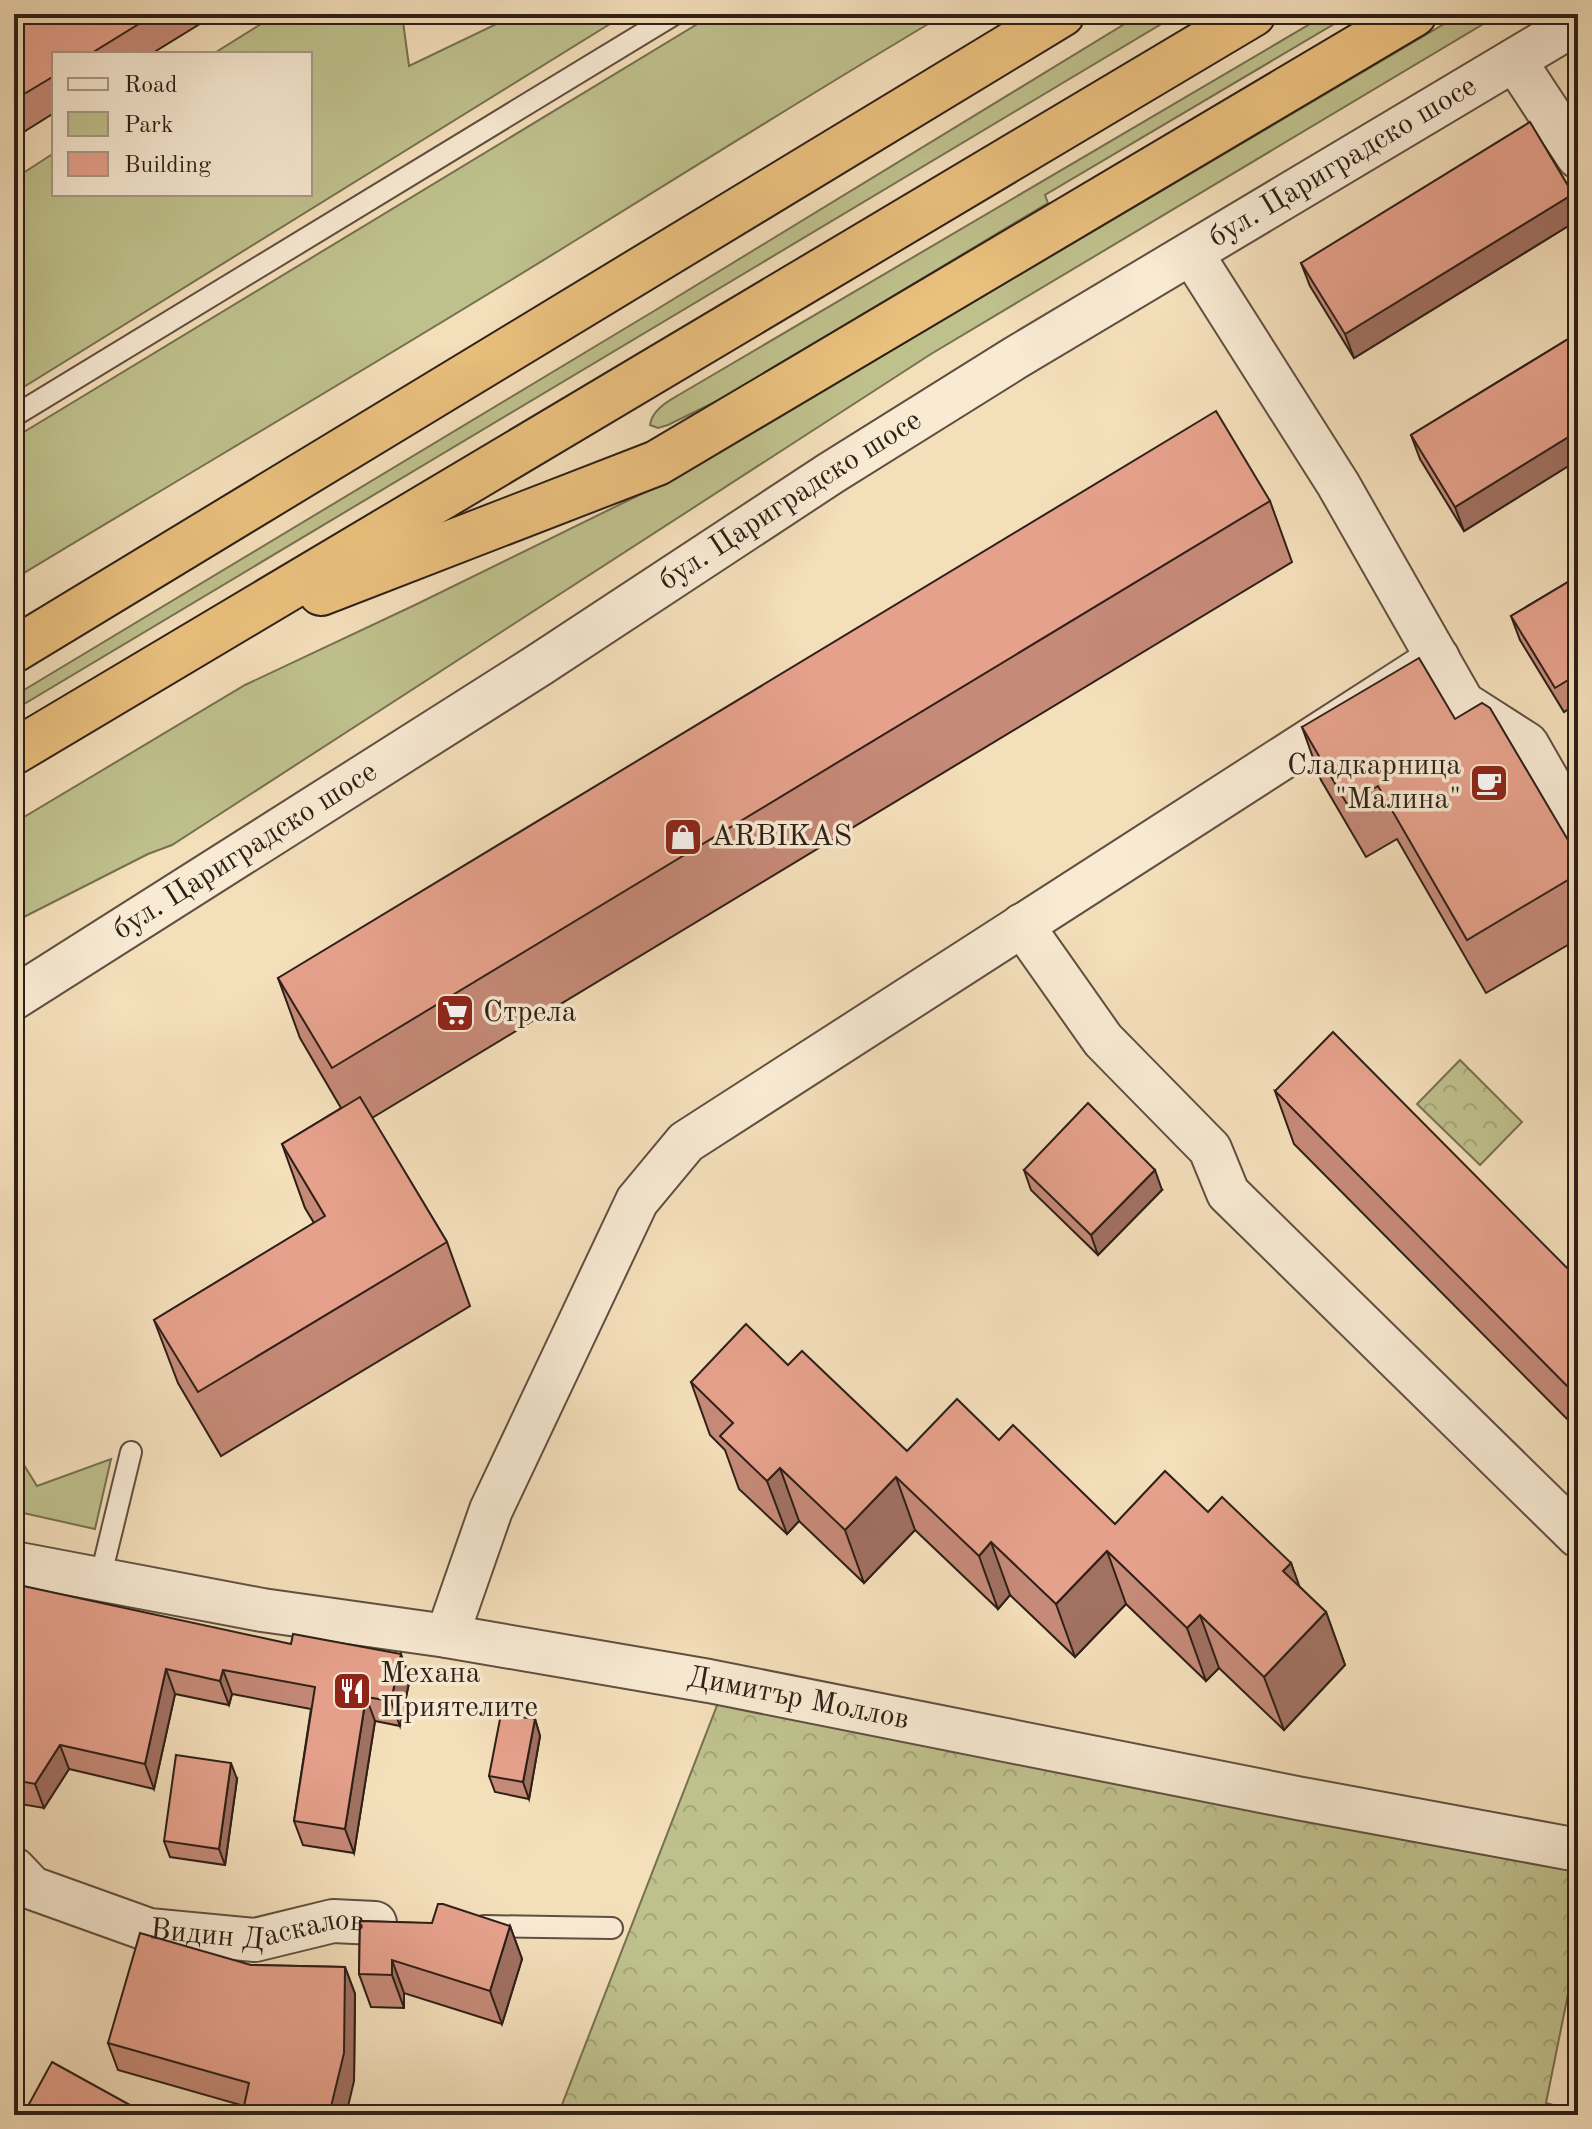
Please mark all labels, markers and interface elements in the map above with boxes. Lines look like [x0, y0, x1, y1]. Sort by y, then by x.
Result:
legend [52, 52, 312, 196]
street label: бул. Цариградско шосе [1204, 71, 1482, 254]
text: Road [124, 74, 177, 98]
text: Park [124, 114, 173, 138]
text: Building [124, 154, 211, 178]
street label: бул. Цариградско шосе [654, 405, 927, 597]
place label: Сладкарница "Малина" [1287, 751, 1461, 815]
street label: бул. Цариградско шосе [108, 757, 383, 946]
cafe icon: Сладкарница "Малина" [1468, 762, 1510, 804]
shop icon: ARBIKAS [662, 816, 704, 858]
place label: ARBIKAS [711, 822, 852, 852]
supermarket icon: Стрела [434, 992, 476, 1034]
place label: Стрела [483, 998, 577, 1028]
place label: Механа Приятелите [380, 1659, 538, 1723]
street label: Димитър Моллов [685, 1663, 912, 1735]
restaurant icon: Механа Приятелите [331, 1670, 373, 1712]
street label: Видин Даскалов [149, 1906, 365, 1956]

